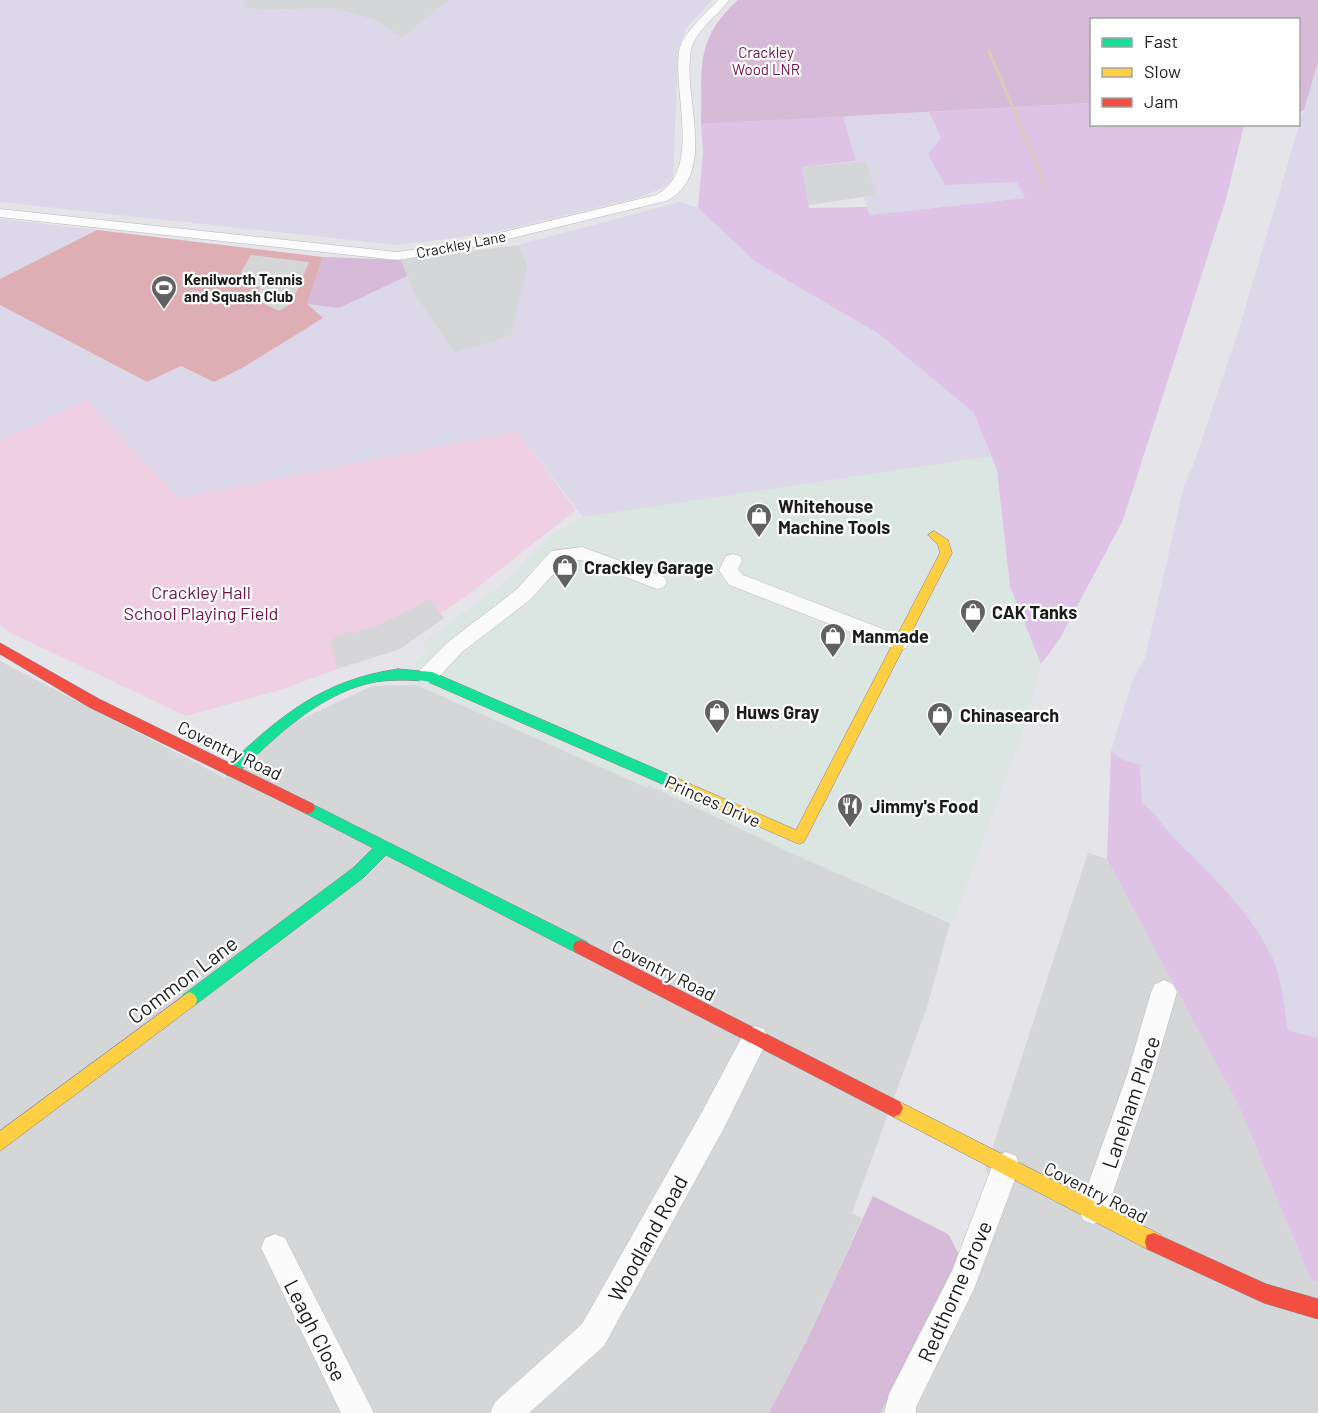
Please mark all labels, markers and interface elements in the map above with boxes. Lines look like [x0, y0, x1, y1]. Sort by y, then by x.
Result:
legend [1090, 18, 1300, 126]
text: Fast [1144, 30, 1178, 52]
park label: Crackley Wood LNR [732, 43, 800, 78]
text: Slow [1144, 60, 1181, 82]
text: Jam [1144, 90, 1178, 112]
street label: Crackley Lane [415, 226, 507, 262]
place label: Kenilworth Tennis and Squash Club [184, 270, 303, 305]
sports icon: Kenilworth Tennis and Squash Club [149, 273, 179, 311]
place label: Whitehouse Machine Tools [778, 495, 890, 538]
shop icon: Whitehouse Machine Tools [744, 501, 774, 539]
shop icon: Crackley Garage [550, 552, 580, 590]
place label: Crackley Garage [584, 556, 714, 578]
park label: Crackley Hall School Playing Field [124, 581, 278, 624]
shop icon: CAK Tanks [958, 597, 988, 635]
place label: CAK Tanks [992, 601, 1077, 623]
shop icon: Manmade [818, 621, 848, 659]
place label: Manmade [852, 625, 929, 647]
shop icon: Huws Gray [702, 697, 732, 735]
shop icon: Chinasearch [925, 700, 955, 738]
place label: Huws Gray [736, 701, 819, 723]
place label: Chinasearch [960, 704, 1059, 726]
street label: Coventry Road [174, 715, 286, 785]
street label: Princes Drive [662, 770, 764, 832]
restaurant icon: Jimmy's Food [835, 791, 865, 829]
place label: Jimmy's Food [870, 795, 978, 817]
street label: Common Lane [122, 930, 242, 1028]
street label: Coventry Road [609, 935, 719, 1005]
street label: Laneham Place [1096, 1032, 1164, 1172]
street label: Coventry Road [1041, 1157, 1151, 1227]
street label: Woodland Road [602, 1170, 692, 1306]
street label: Redthorne Grove [912, 1216, 996, 1366]
street label: Leagh Close [280, 1275, 352, 1385]

